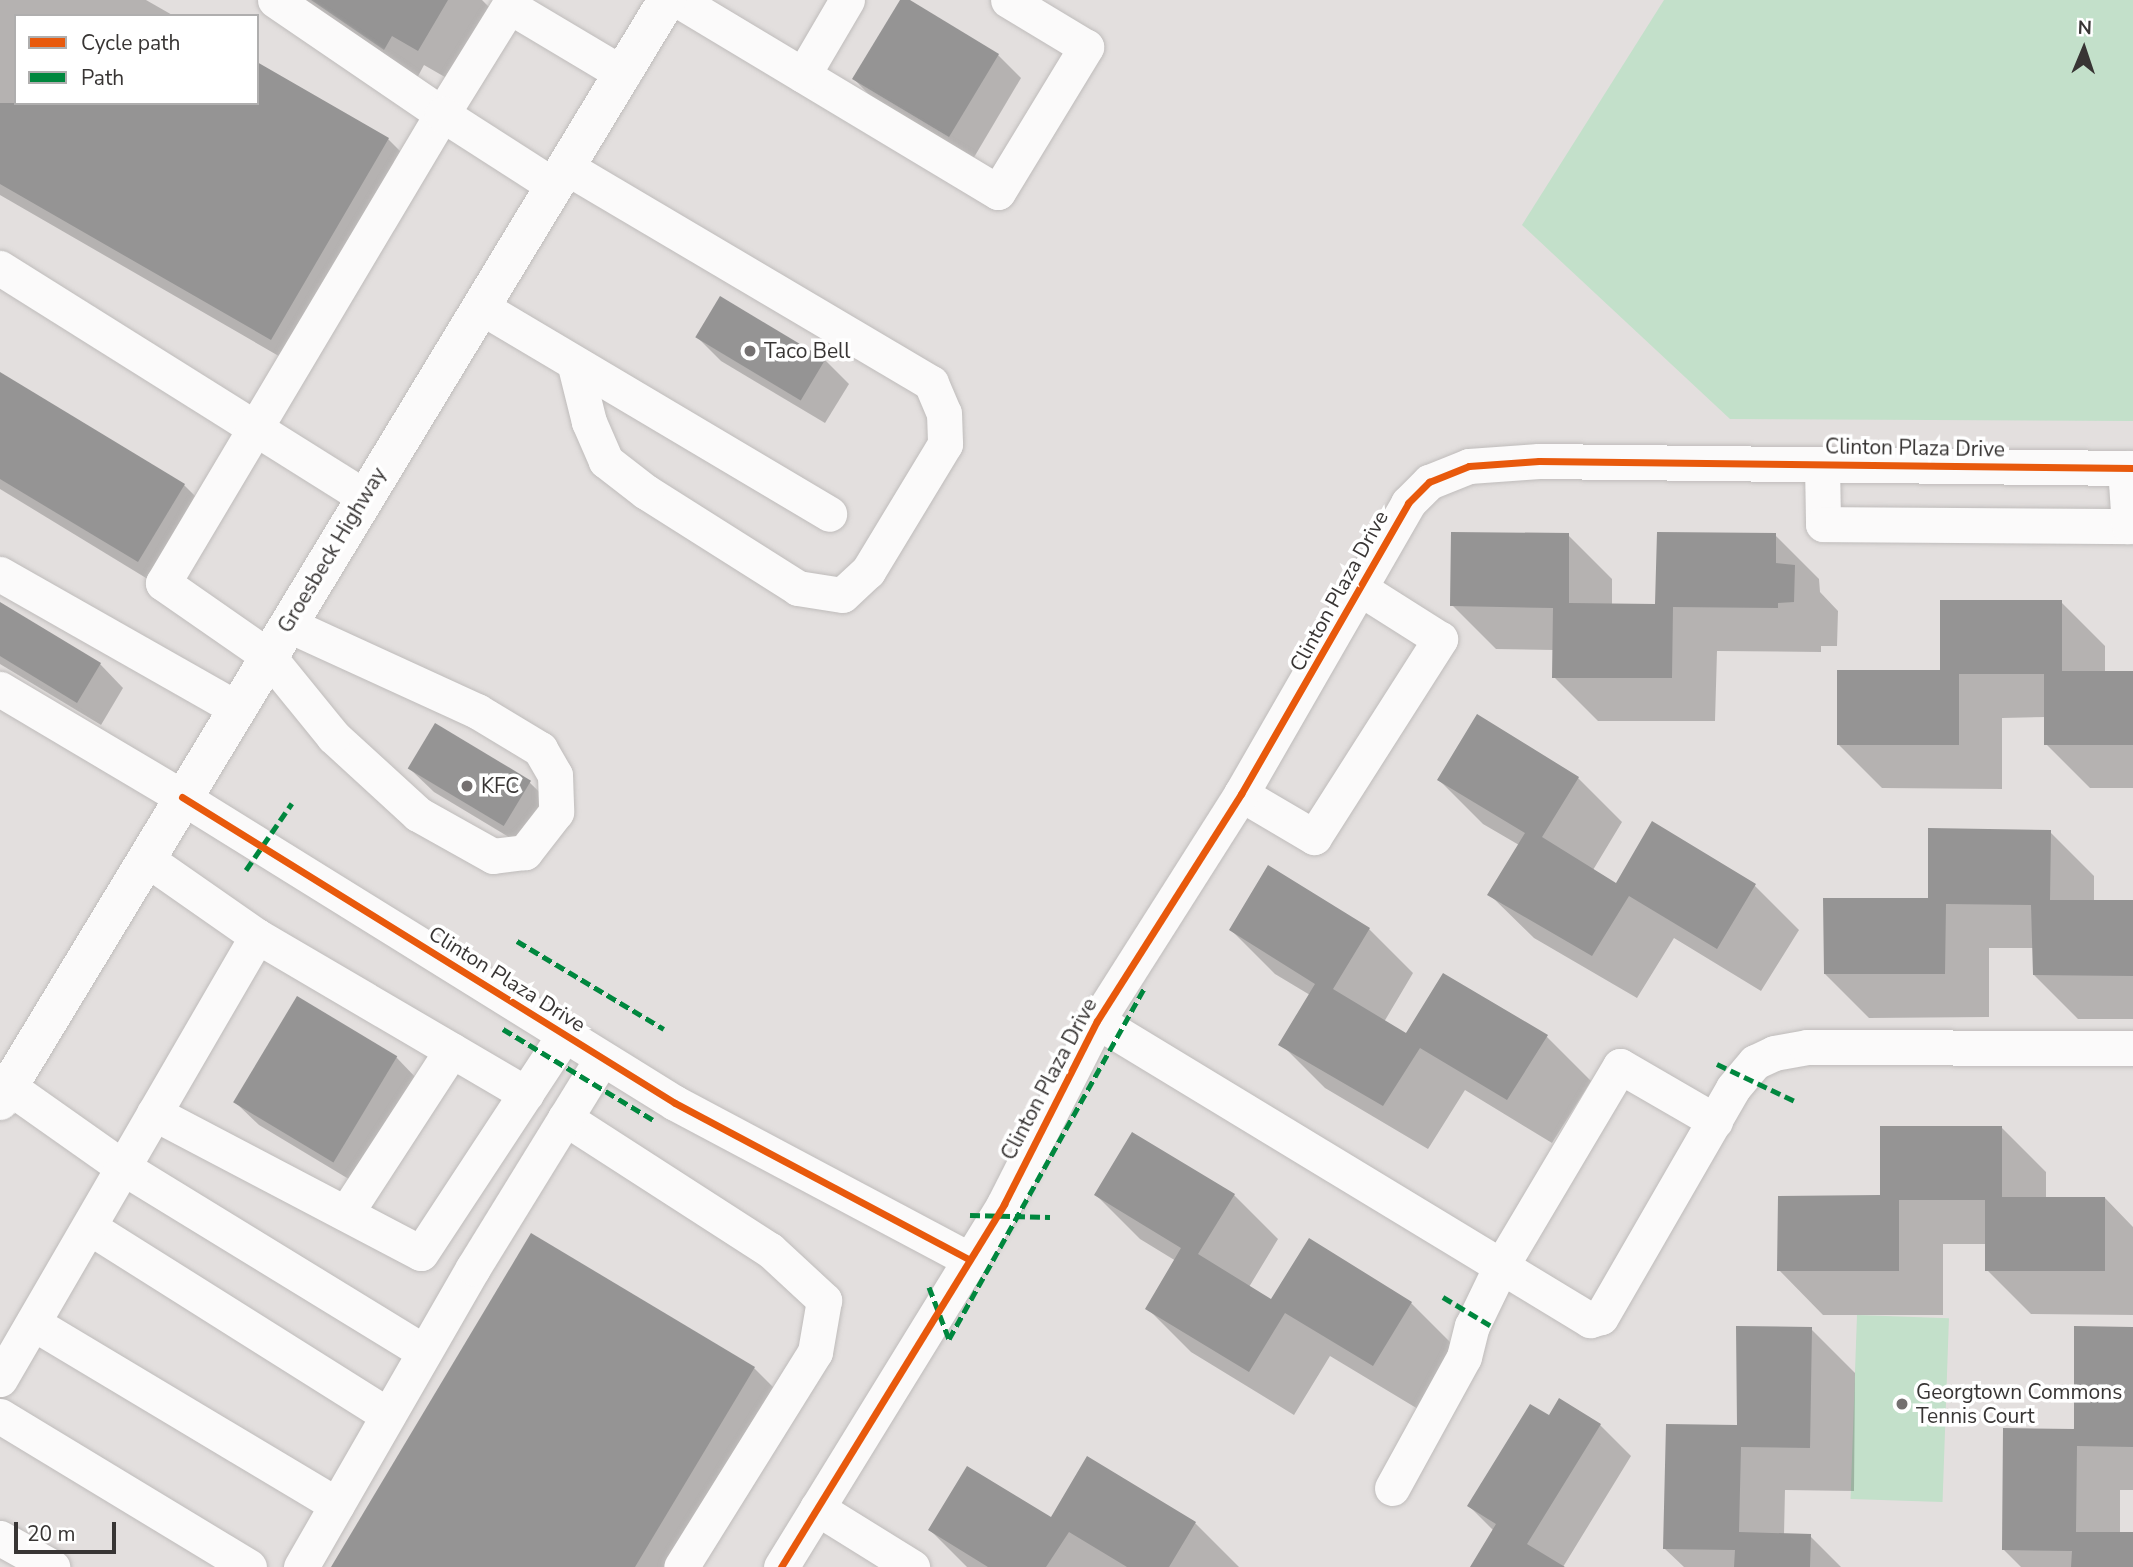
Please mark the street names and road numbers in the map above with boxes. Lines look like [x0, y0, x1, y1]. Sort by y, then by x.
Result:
street label: Clinton Plaza Drive [1825, 434, 2005, 462]
street label: Groesbeck Highway [273, 463, 391, 637]
street label: Clinton Plaza Drive [1284, 506, 1394, 676]
street label: Clinton Plaza Drive [424, 921, 590, 1037]
street label: Clinton Plaza Drive [996, 994, 1102, 1164]

